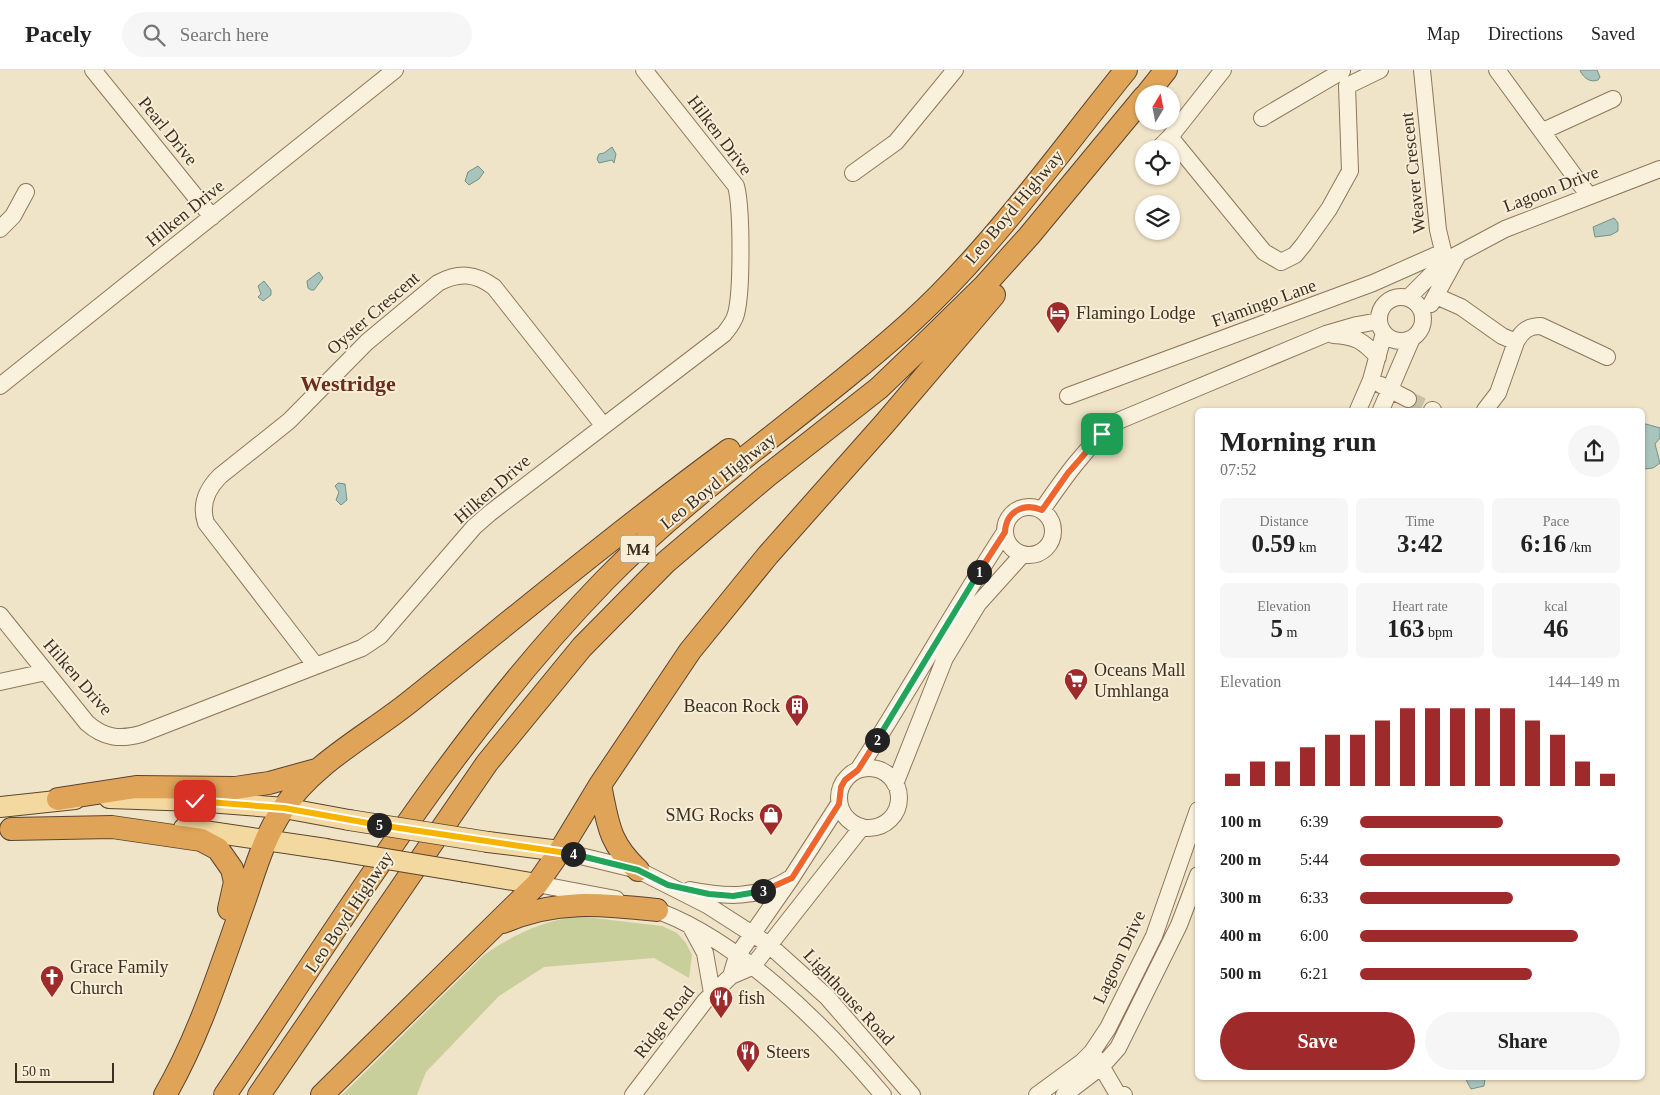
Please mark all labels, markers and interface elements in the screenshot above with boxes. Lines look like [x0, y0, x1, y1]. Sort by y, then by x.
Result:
search box [122, 12, 472, 57]
text: Pacely [25, 21, 92, 47]
icon: search [140, 21, 168, 49]
text: Search here [180, 24, 269, 45]
text: Map [1427, 24, 1460, 44]
text: Directions [1488, 24, 1563, 44]
text: Saved [1591, 24, 1635, 44]
north arrow [1135, 85, 1180, 130]
map controls [1135, 85, 1180, 240]
street label: Hilken Drive [684, 91, 756, 179]
street label: Pearl Drive [134, 93, 202, 169]
street label: Weaver Crescent [1397, 111, 1429, 235]
button: locate [1135, 140, 1180, 185]
street label: Leo Boyd Highway [961, 146, 1067, 268]
street label: Lagoon Drive [1501, 162, 1601, 216]
street label: Hilken Drive [142, 175, 228, 251]
button: layers [1135, 195, 1180, 240]
street label: Oyster Crescent [323, 268, 423, 358]
street label: Flamingo Lane [1209, 275, 1319, 331]
hotel icon: Flamingo Lodge [1045, 300, 1071, 334]
place label: Flamingo Lodge [1076, 303, 1196, 323]
district label: Westridge [300, 371, 396, 396]
pin [1081, 413, 1123, 455]
icon: arrive [1088, 420, 1116, 448]
button: share [1568, 425, 1620, 477]
text: Morning run [1220, 426, 1376, 457]
street label: Leo Boyd Highway [657, 429, 779, 533]
street label: Hilken Drive [450, 450, 534, 528]
text: 07:52 [1220, 461, 1256, 478]
text: Distance [1260, 514, 1308, 529]
text: Time [1405, 514, 1435, 529]
text: Pace [1543, 514, 1569, 529]
text: 0.59 [1251, 530, 1295, 557]
text: 3:42 [1397, 530, 1443, 557]
text: 6:16 [1520, 530, 1566, 557]
road number: M4 [620, 536, 656, 562]
text: km [1295, 540, 1317, 555]
text: /km [1566, 540, 1592, 555]
pin: 1 [966, 560, 992, 584]
text: 1 [976, 565, 983, 580]
text: Elevation [1257, 599, 1311, 614]
text: Heart rate [1392, 599, 1448, 614]
text: kcal [1544, 599, 1568, 614]
text: 5 [1271, 615, 1283, 642]
text: 163 [1387, 615, 1425, 642]
text: 46 [1544, 615, 1569, 642]
text: m [1283, 625, 1297, 640]
text: bpm [1425, 625, 1453, 640]
street label: Hilken Drive [39, 635, 117, 719]
place label: Oceans Mall Umhlanga [1094, 660, 1185, 701]
supermarket icon: Oceans Mall Umhlanga [1063, 667, 1089, 701]
text: Elevation [1220, 673, 1281, 690]
text: 144–149 m [1548, 673, 1620, 690]
building icon: Beacon Rock [784, 693, 810, 727]
place label: Beacon Rock [684, 696, 780, 716]
pin: 2 [864, 728, 890, 752]
text: 2 [874, 733, 881, 748]
pin [174, 780, 216, 822]
icon: check [181, 787, 209, 815]
shop icon: SMG Rocks [758, 802, 784, 836]
place label: SMG Rocks [665, 805, 754, 825]
pin: 5 [366, 812, 392, 838]
text: 100 m [1220, 813, 1261, 830]
text: 6:39 [1300, 813, 1328, 830]
text: 5 [376, 818, 383, 833]
pin: 4 [560, 842, 586, 866]
text: 4 [570, 847, 577, 862]
street label: Leo Boyd Highway [301, 848, 397, 976]
text: 200 m [1220, 851, 1261, 868]
text: 5:44 [1300, 851, 1328, 868]
pin: 3 [750, 878, 776, 904]
text: 3 [760, 884, 767, 899]
text: 300 m [1220, 889, 1261, 906]
text: 6:33 [1300, 889, 1328, 906]
street label: Lagoon Drive [1089, 907, 1149, 1007]
text: 400 m [1220, 927, 1261, 944]
text: 6:00 [1300, 927, 1328, 944]
street label: Lighthouse Road [800, 945, 898, 1049]
place label: Grace Family Church [70, 957, 168, 998]
church icon: Grace Family Church [39, 964, 65, 998]
text: 500 m [1220, 965, 1261, 982]
text: 6:21 [1300, 965, 1328, 982]
street label: Ridge Road [630, 982, 698, 1062]
restaurant icon: fish [708, 985, 734, 1019]
place label: fish [738, 988, 765, 1008]
button: Save [1220, 1012, 1415, 1070]
button: Share [1425, 1012, 1620, 1070]
restaurant icon: Steers [735, 1039, 761, 1073]
place label: Steers [766, 1042, 810, 1062]
scale bar [15, 1060, 114, 1083]
text: 50 m [22, 1064, 50, 1079]

